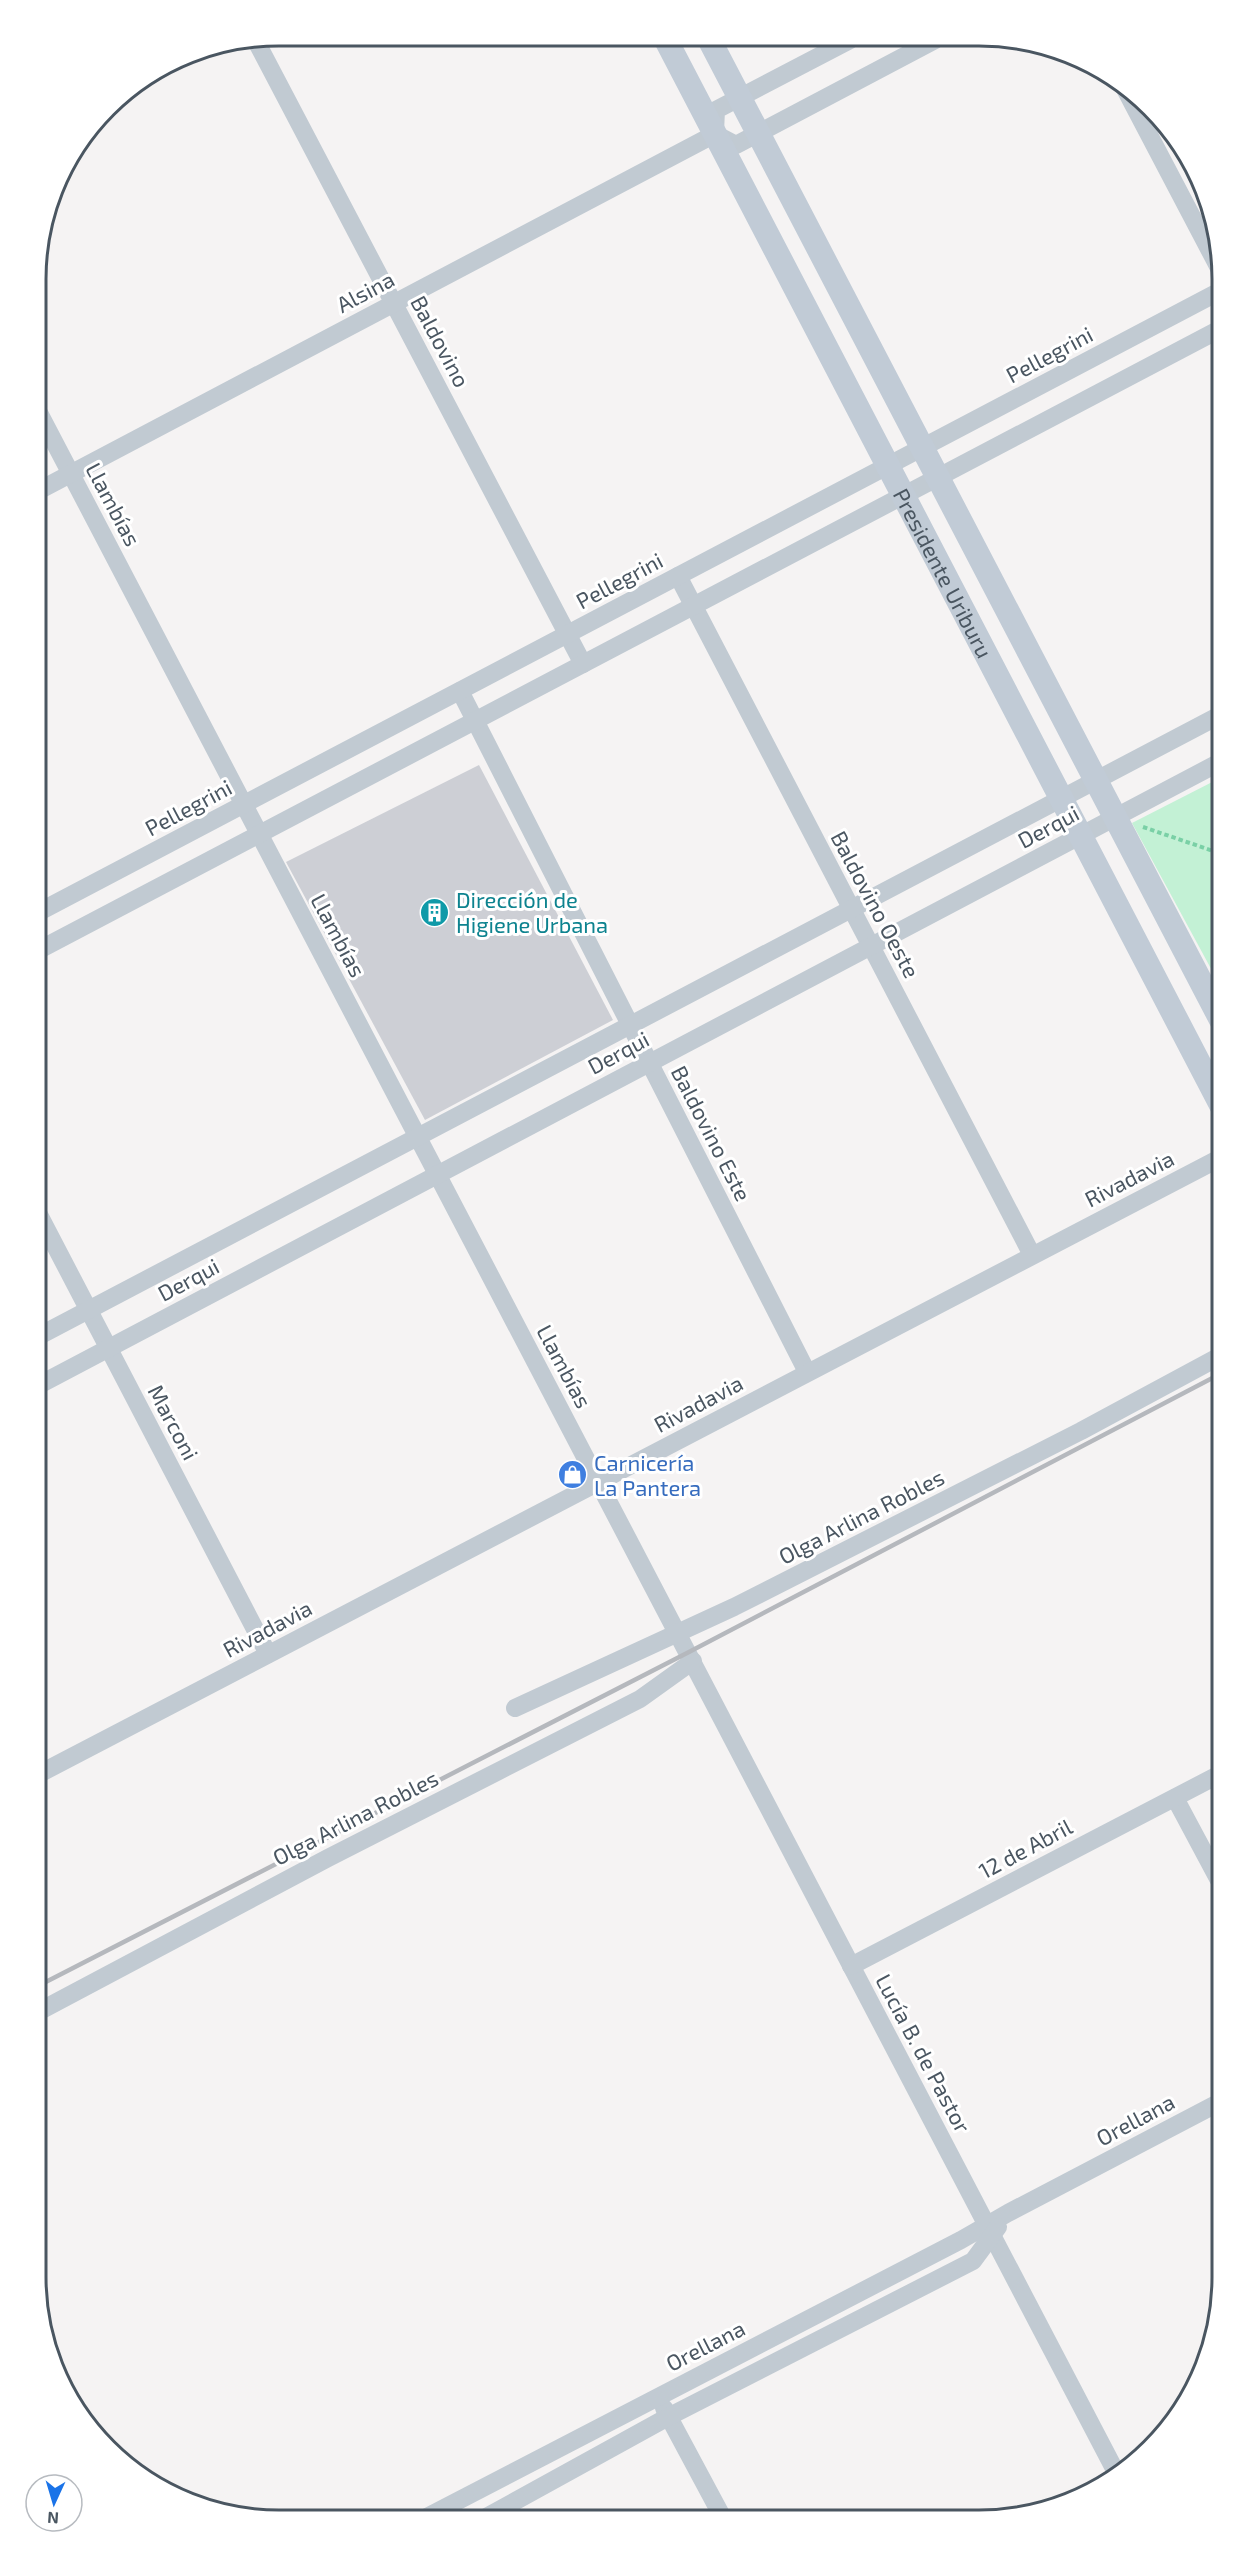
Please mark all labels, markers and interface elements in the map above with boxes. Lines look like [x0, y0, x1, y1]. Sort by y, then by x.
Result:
street label: Alsina [332, 265, 398, 317]
street label: Baldovino [406, 291, 476, 391]
street label: Pellegrini [1001, 320, 1097, 388]
street label: Llambías [81, 458, 147, 550]
street label: Presidente Uriburu [889, 483, 999, 662]
street label: Pellegrini [571, 546, 667, 614]
street label: Pellegrini [140, 773, 236, 841]
street label: Derqui [1013, 799, 1083, 853]
street label: Baldovino Oeste [826, 826, 926, 982]
place label: Dirección de Higiene Urbana [456, 886, 608, 937]
street label: Llambías [306, 889, 372, 981]
building icon: Dirección de Higiene Urbana [419, 896, 451, 928]
street label: Derqui [583, 1025, 653, 1079]
street label: Baldovino Este [667, 1061, 757, 1205]
street label: Rivadavia [1080, 1144, 1178, 1212]
street label: Derqui [153, 1252, 223, 1306]
street label: Llambías [532, 1320, 598, 1412]
street label: Rivadavia [649, 1369, 747, 1437]
street label: Marconi [143, 1380, 205, 1464]
place label: Carnicería La Pantera [594, 1449, 701, 1500]
shop icon: Carnicería La Pantera [557, 1459, 589, 1491]
street label: Olga Arlina Robles [774, 1463, 948, 1569]
street label: Rivadavia [218, 1594, 316, 1662]
street label: Olga Arlina Robles [268, 1764, 442, 1870]
street label: 12 de Abril [974, 1812, 1076, 1883]
street label: Lucía B. de Pastor [871, 1969, 977, 2137]
street label: Orellana [1091, 2088, 1179, 2150]
street label: Orellana [661, 2314, 749, 2376]
north arrow [24, 2473, 84, 2533]
text: N [46, 2509, 59, 2528]

